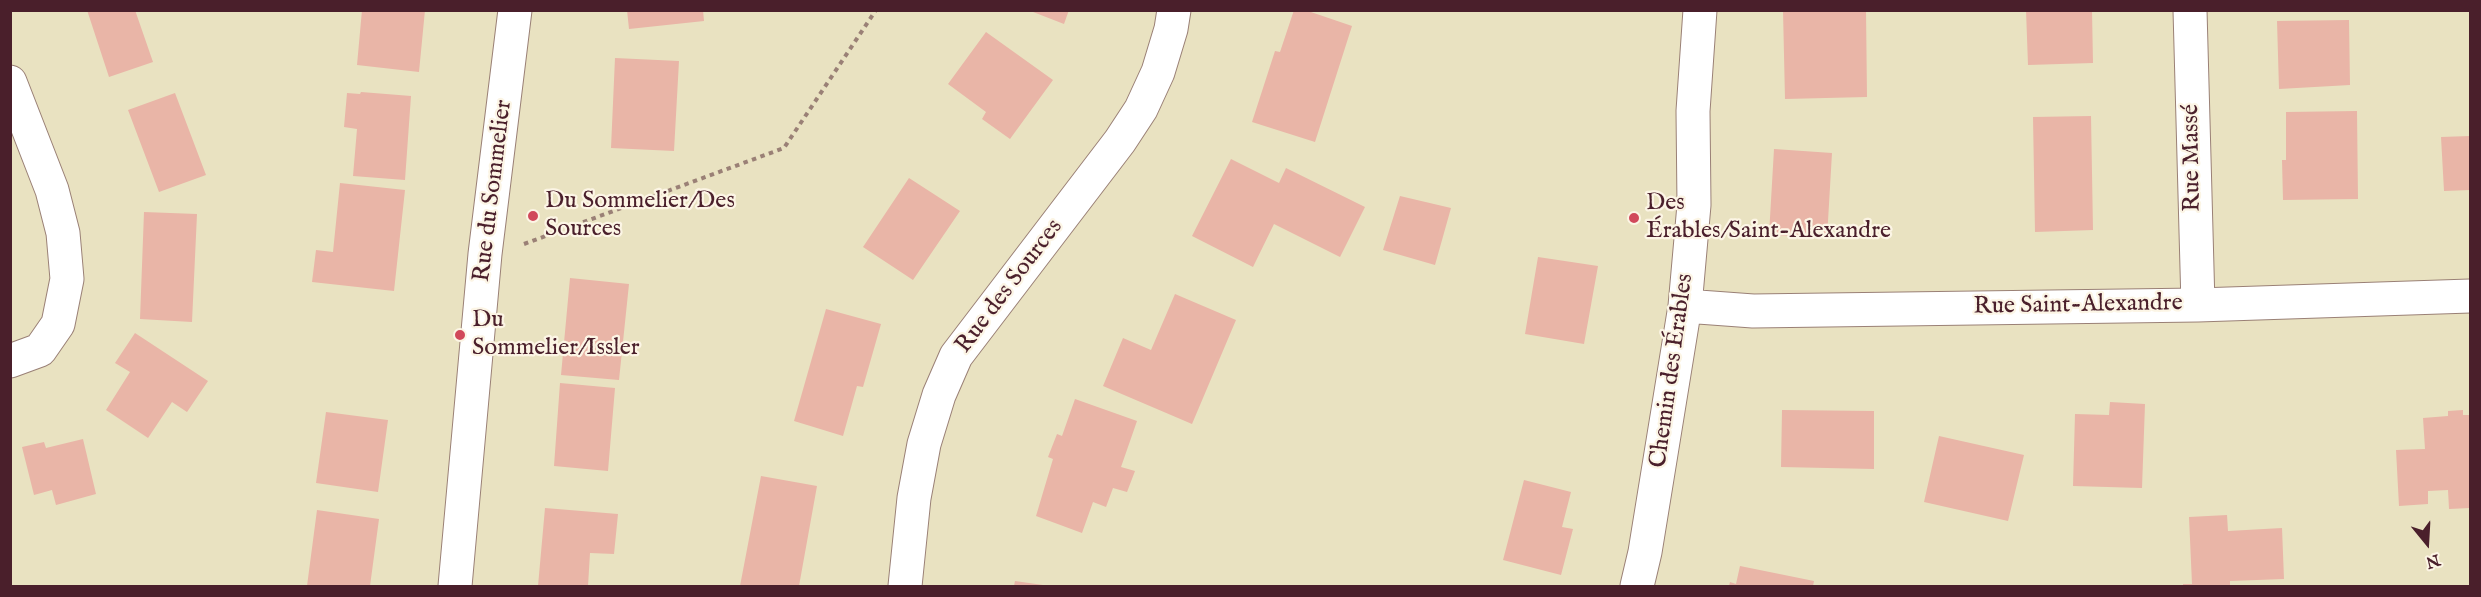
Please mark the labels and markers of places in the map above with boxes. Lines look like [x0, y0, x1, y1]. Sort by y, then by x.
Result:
place label: Du Sommelier/Des Sources [545, 188, 735, 244]
place label: Des Érables/Saint-Alexandre [1646, 190, 1891, 246]
marker: Du Sommelier/Des Sources [526, 209, 540, 223]
marker: Des Érables/Saint-Alexandre [1627, 211, 1641, 225]
place label: Du Sommelier/Issler [472, 307, 640, 363]
marker: Du Sommelier/Issler [453, 328, 467, 342]

